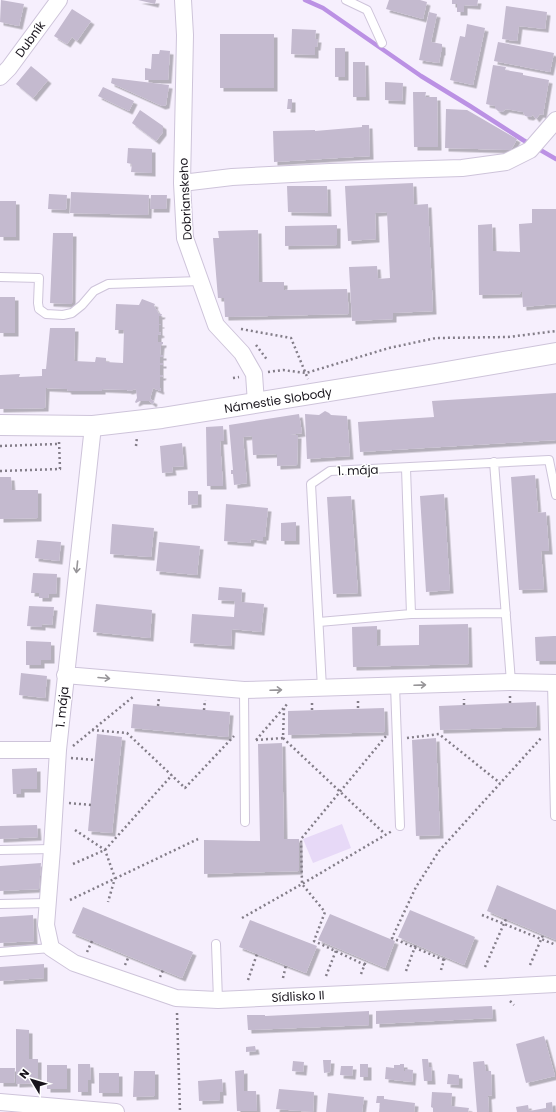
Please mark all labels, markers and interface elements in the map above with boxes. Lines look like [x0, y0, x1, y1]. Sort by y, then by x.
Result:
street label: Dubník [11, 17, 49, 61]
street label: Dobrianskeho [174, 157, 196, 241]
street label: Námestie Slobody [223, 383, 333, 417]
street label: 1. mája [337, 461, 379, 479]
one-way arrow [73, 560, 81, 573]
one-way arrow [97, 674, 110, 682]
one-way arrow [413, 681, 426, 688]
street label: 1. mája [51, 686, 73, 728]
one-way arrow [269, 686, 282, 693]
street label: Sídlisko II [271, 986, 325, 1006]
north arrow [12, 1060, 52, 1100]
text: N [15, 1066, 33, 1082]

